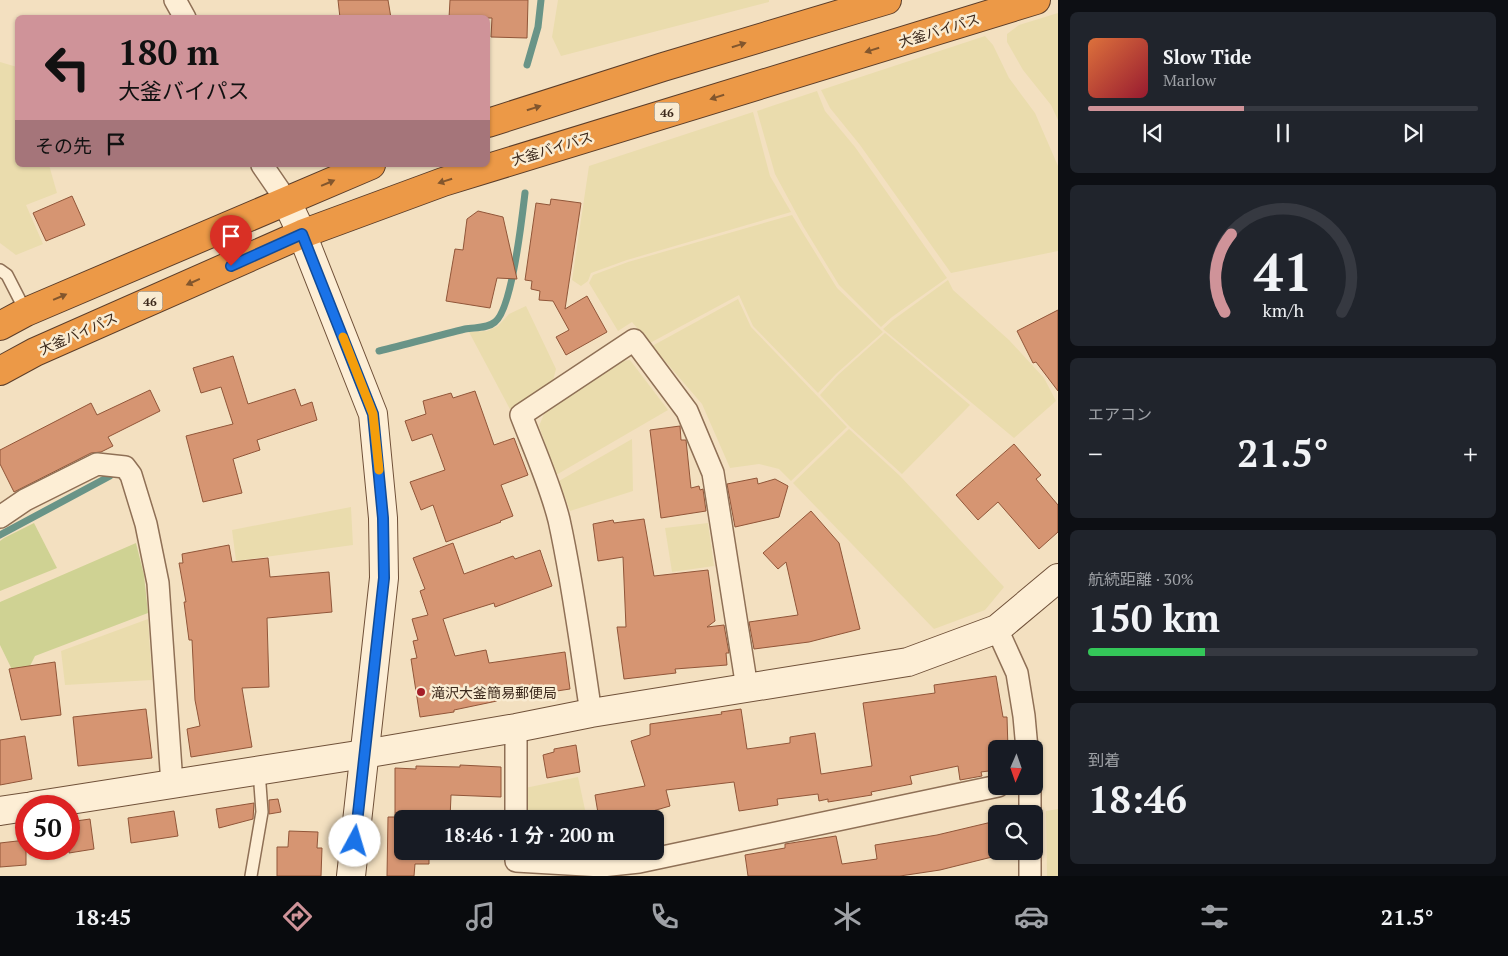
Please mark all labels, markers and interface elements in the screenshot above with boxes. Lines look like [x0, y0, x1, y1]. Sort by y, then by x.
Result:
street label: 大釜バイパス [896, 9, 982, 51]
text: 180 m [118, 29, 219, 75]
icon: left [35, 35, 100, 100]
one-way arrow [732, 40, 747, 48]
text: Slow Tide [1163, 44, 1252, 69]
one-way arrow [865, 47, 880, 54]
text: Marlow [1163, 69, 1216, 91]
text: 大釜バイパス [118, 76, 250, 105]
one-way arrow [709, 94, 724, 102]
road number: 46 [654, 102, 680, 121]
one-way arrow [527, 104, 542, 112]
icon: previous [1139, 119, 1167, 147]
icon: pause [1269, 119, 1297, 147]
icon: next [1399, 119, 1427, 147]
street label: 大釜バイパス [509, 127, 595, 169]
icon: arrive [102, 130, 130, 158]
text: その先 [35, 133, 92, 158]
one-way arrow [321, 178, 335, 186]
one-way arrow [437, 178, 452, 185]
pin [210, 215, 252, 266]
icon: arrive [217, 222, 245, 250]
text: 41 [1254, 237, 1312, 306]
one-way arrow [186, 279, 200, 287]
road number: 46 [138, 292, 162, 310]
one-way arrow [53, 293, 67, 301]
text: km/h [1262, 298, 1304, 322]
street label: 大釜バイパス [36, 307, 120, 359]
text: エアコン [1088, 403, 1152, 425]
text: 21.5° [1237, 428, 1329, 478]
text: − [1088, 435, 1103, 472]
text: + [1463, 435, 1478, 472]
text: 航続距離 · 30% [1088, 568, 1194, 590]
text: 150 km [1088, 593, 1220, 643]
place label: 滝沢大釜簡易郵便局 [431, 683, 557, 702]
marker: 滝沢大釜簡易郵便局 [415, 686, 427, 698]
north arrow [988, 740, 1042, 795]
map controls [988, 740, 1043, 860]
text: 到着 [1088, 749, 1120, 771]
text: 18:46 [1088, 774, 1187, 824]
speed limit sign: 50 [15, 795, 80, 860]
button: search [988, 805, 1043, 860]
position arrow [328, 814, 380, 866]
text: 18:46 · 1 分 · 200 m [444, 822, 614, 847]
icon: directions [280, 899, 315, 934]
icon: music [463, 899, 498, 934]
icon: phone [647, 899, 682, 934]
icon: climate [830, 899, 865, 934]
icon: car [1014, 899, 1049, 934]
icon: filters [1197, 899, 1232, 934]
text: 18:45 [74, 902, 132, 931]
text: 21.5° [1381, 902, 1434, 931]

